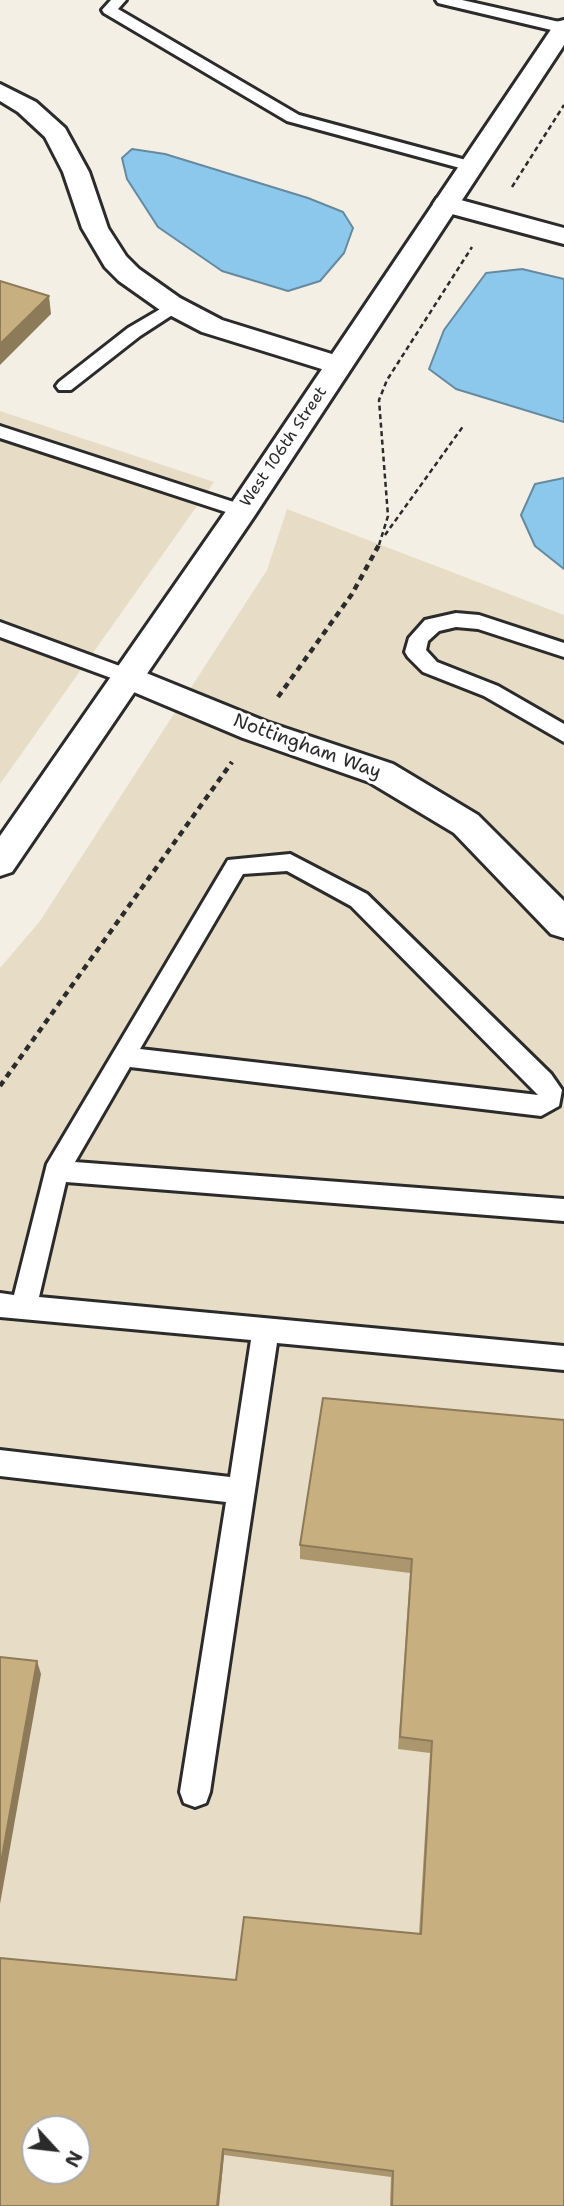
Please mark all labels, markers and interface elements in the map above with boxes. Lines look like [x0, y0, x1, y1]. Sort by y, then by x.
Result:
street label: West 106th Street [237, 383, 331, 511]
street label: Nottingham Way [230, 710, 384, 784]
north arrow [21, 2115, 91, 2185]
text: N [59, 2146, 88, 2171]

